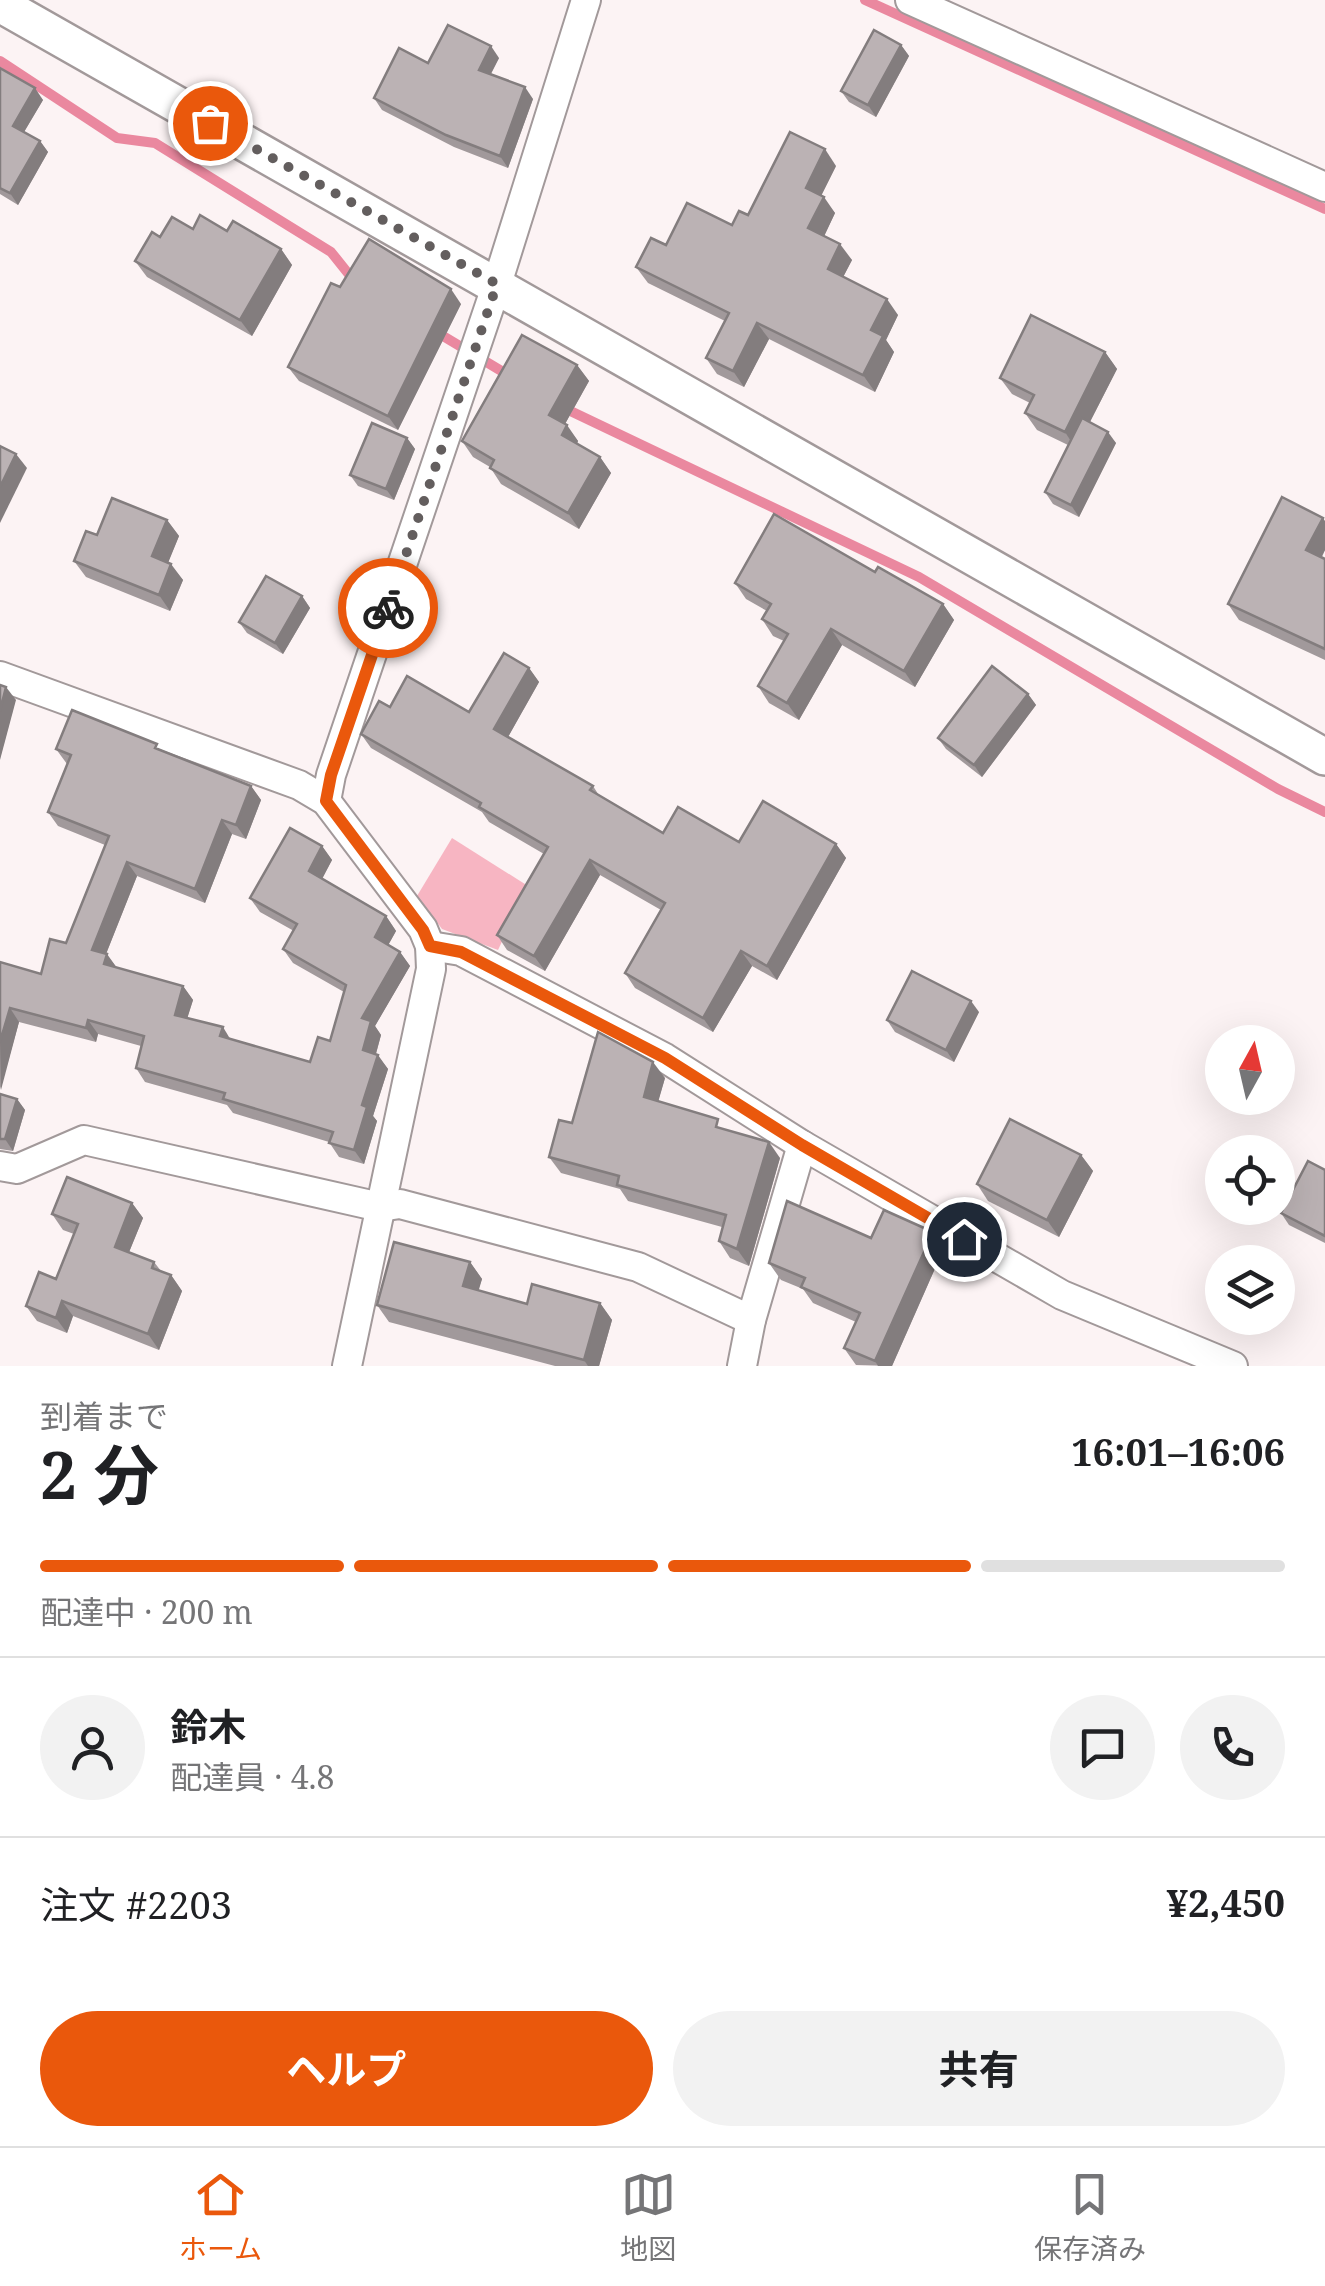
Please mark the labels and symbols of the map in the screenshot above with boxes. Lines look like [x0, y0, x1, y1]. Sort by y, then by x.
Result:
pin [168, 81, 253, 166]
courier [338, 558, 438, 658]
north arrow [1205, 1025, 1295, 1115]
pin [922, 1197, 1007, 1282]

